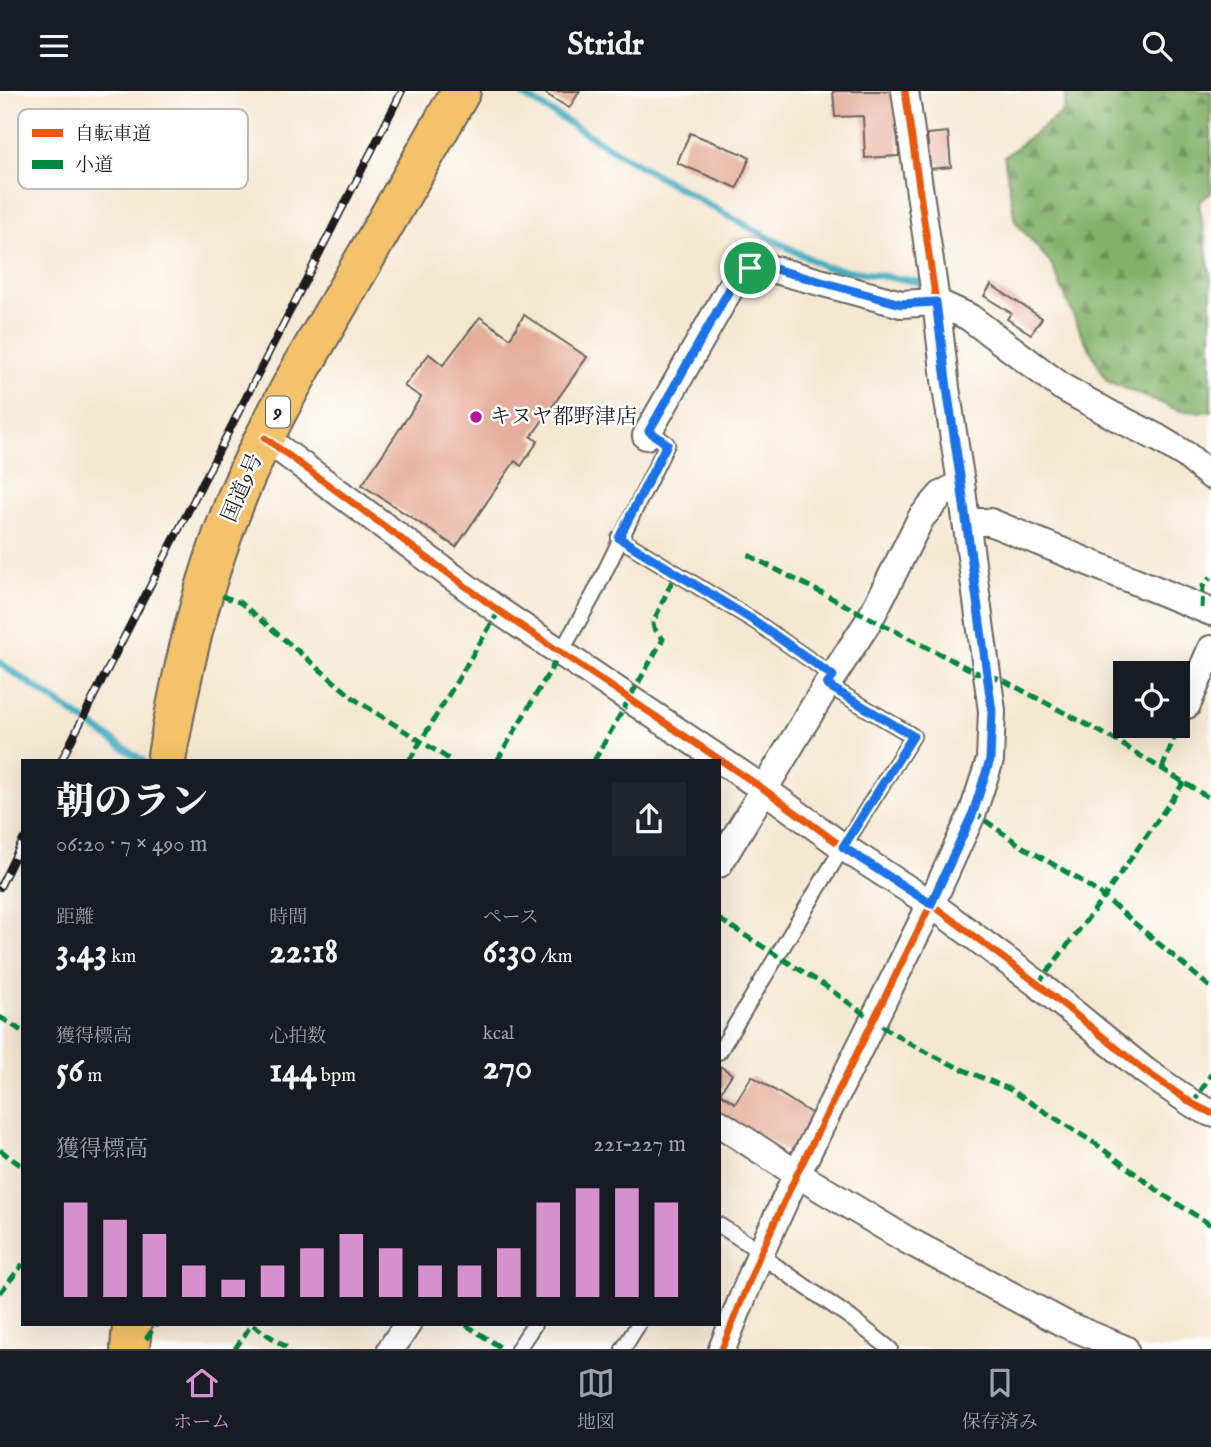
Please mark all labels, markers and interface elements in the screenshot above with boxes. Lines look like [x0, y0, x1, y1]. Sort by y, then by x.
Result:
text: Stridr [567, 25, 644, 66]
icon: menu [35, 27, 73, 65]
icon: search [1138, 27, 1176, 65]
legend [18, 109, 248, 189]
text: 自転車道 [75, 123, 151, 147]
text: 小道 [75, 154, 113, 178]
pin [720, 238, 780, 298]
icon: arrive [731, 249, 769, 287]
road number: 9 [266, 397, 290, 427]
place label: キヌヤ都野津店 [490, 404, 637, 431]
marker: キヌヤ都野津店 [468, 409, 484, 425]
street label: 国道9号 [216, 450, 270, 526]
map controls [1113, 661, 1190, 738]
button: locate [1113, 661, 1190, 738]
text: 朝のラン [56, 780, 208, 828]
button: share [612, 782, 686, 856]
text: 06:20 · 7 × 490 m [56, 830, 207, 859]
text: 距離 [56, 906, 94, 930]
text: 時間 [269, 906, 307, 930]
text: ペース [483, 906, 539, 930]
text: 3.43 [56, 930, 107, 975]
text: 22:18 [269, 930, 338, 975]
text: 6:30 [483, 930, 537, 975]
text: km [107, 945, 136, 969]
text: /km [537, 945, 572, 969]
text: kcal [483, 1022, 514, 1046]
text: 獲得標高 [56, 1025, 132, 1049]
text: 心拍数 [269, 1025, 326, 1049]
text: 270 [483, 1046, 532, 1091]
text: 56 [56, 1049, 83, 1094]
text: 144 [269, 1049, 317, 1094]
text: m [83, 1064, 102, 1088]
text: bpm [317, 1064, 356, 1088]
text: 221–227 m [593, 1130, 686, 1159]
text: 獲得標高 [56, 1135, 148, 1164]
tab: ホーム [173, 1364, 230, 1435]
tab: 地図 [577, 1364, 615, 1435]
tab: 保存済み [962, 1364, 1038, 1435]

